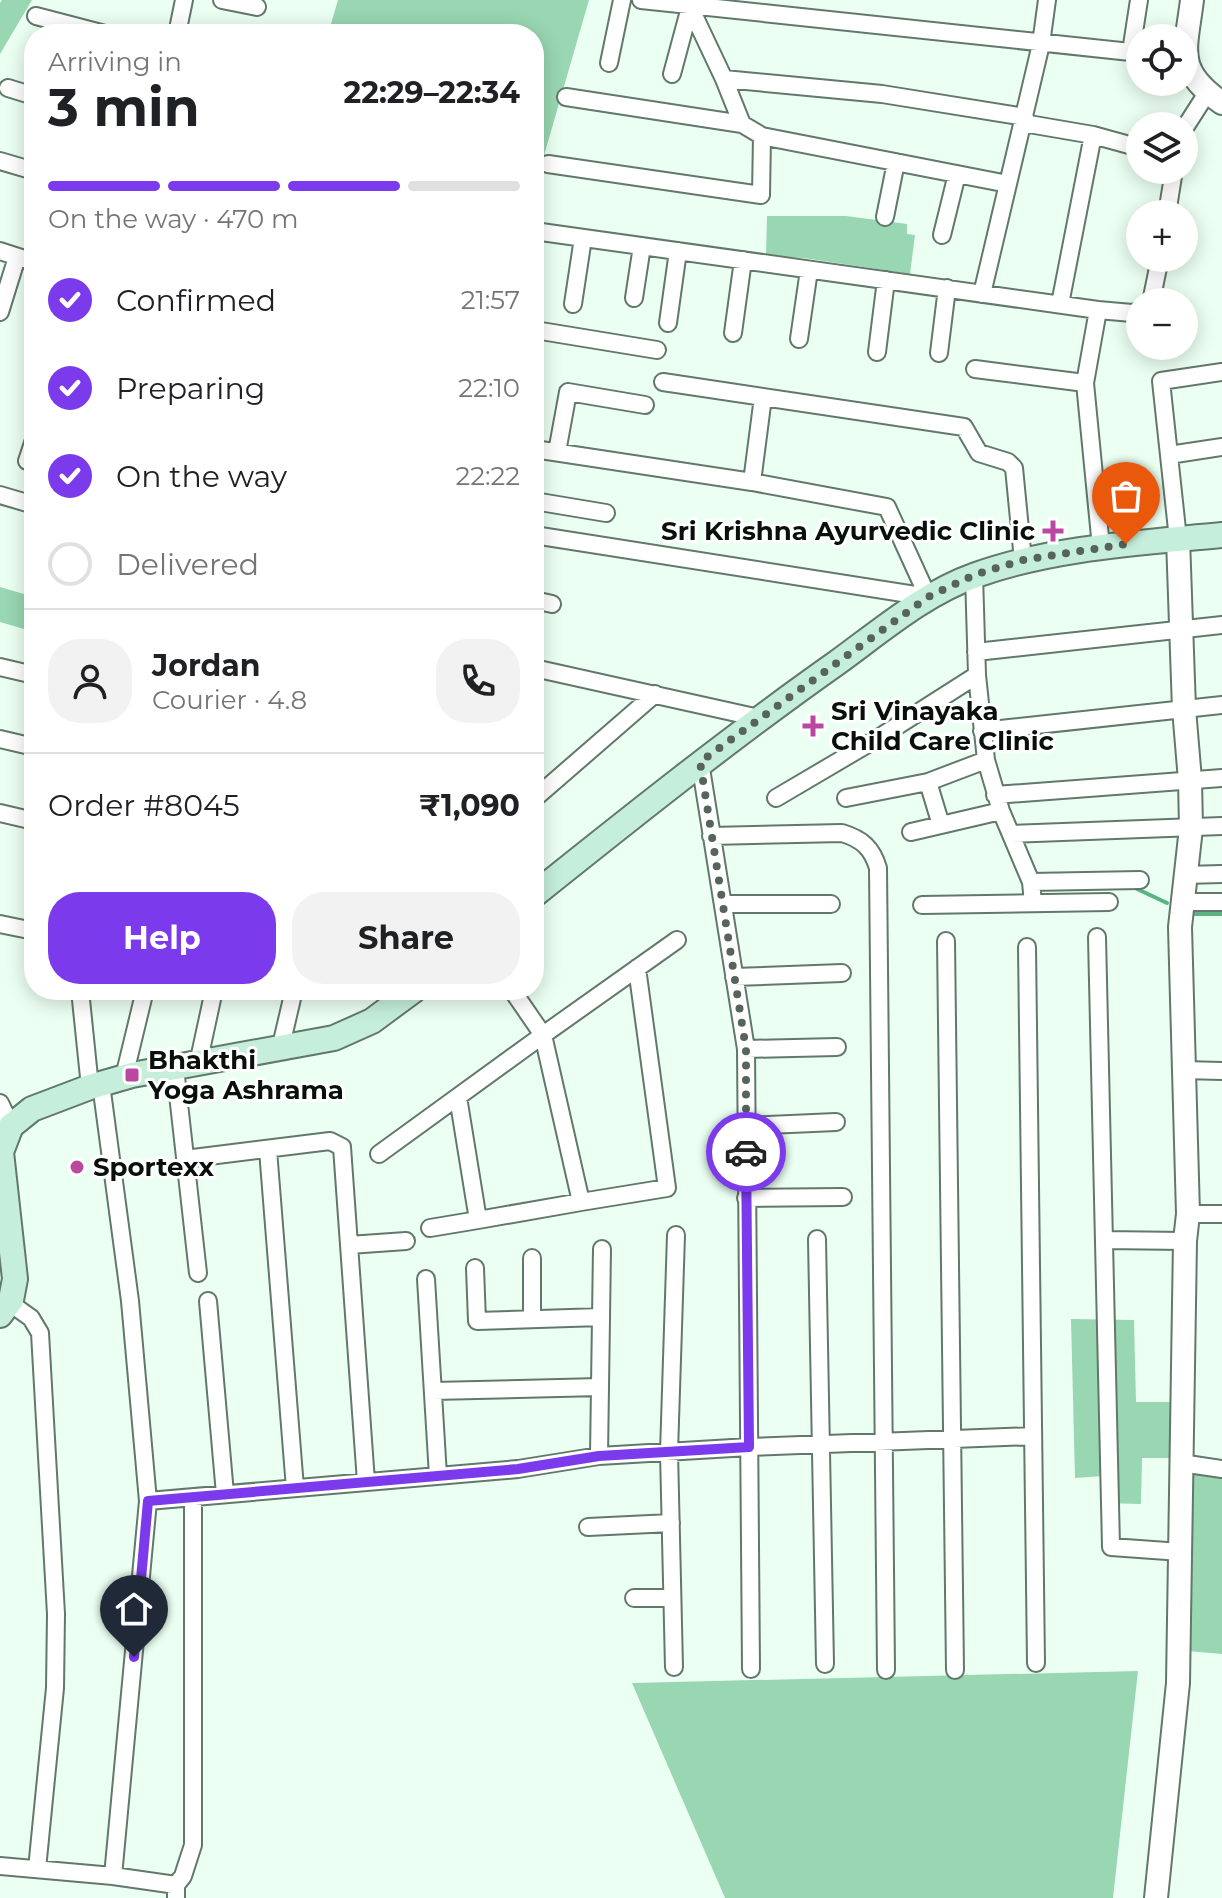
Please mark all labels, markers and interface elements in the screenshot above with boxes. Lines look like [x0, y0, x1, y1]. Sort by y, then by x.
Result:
map controls [1126, 24, 1198, 360]
button: locate [1126, 24, 1198, 96]
text: Arriving in [48, 46, 182, 78]
text: 22:29–22:34 [344, 74, 520, 111]
text: 3 min [48, 76, 200, 139]
button: layers [1126, 112, 1198, 184]
button: + [1126, 200, 1198, 272]
text: On the way · 470 m [48, 203, 299, 235]
icon: check [48, 278, 92, 322]
text: Confirmed [116, 282, 276, 319]
text: 21:57 [461, 284, 520, 316]
button: − [1126, 288, 1198, 360]
icon: check [48, 366, 92, 410]
text: Preparing [116, 370, 265, 407]
text: 22:10 [458, 372, 520, 404]
icon: check [48, 454, 92, 498]
text: On the way [116, 458, 287, 495]
text: 22:22 [455, 460, 520, 492]
pin [1092, 462, 1160, 544]
icon: bag [1104, 474, 1148, 518]
place label: Sri Krishna Ayurvedic Clinic [661, 515, 1035, 547]
marker: Sri Krishna Ayurvedic Clinic [1042, 520, 1064, 542]
text: Delivered [116, 546, 259, 583]
button: person [48, 639, 132, 723]
button: phone [436, 639, 520, 723]
text: Jordan [152, 647, 261, 684]
text: Courier · 4.8 [152, 684, 307, 716]
place label: Sri Vinayaka Child Care Clinic [831, 695, 1054, 757]
marker: Sri Vinayaka Child Care Clinic [802, 715, 824, 737]
text: Order #8045 [48, 787, 240, 824]
text: ₹1,090 [419, 787, 520, 824]
button: Help [48, 892, 276, 984]
button: Share [292, 892, 520, 984]
place label: Bhakthi Yoga Ashrama [147, 1044, 344, 1106]
marker: Bhakthi Yoga Ashrama [123, 1066, 141, 1084]
courier [706, 1112, 786, 1192]
icon: car [724, 1130, 768, 1174]
place label: Sportexx [93, 1151, 215, 1183]
marker: Sportexx [68, 1158, 86, 1176]
pin [100, 1575, 168, 1657]
icon: home [112, 1587, 156, 1631]

